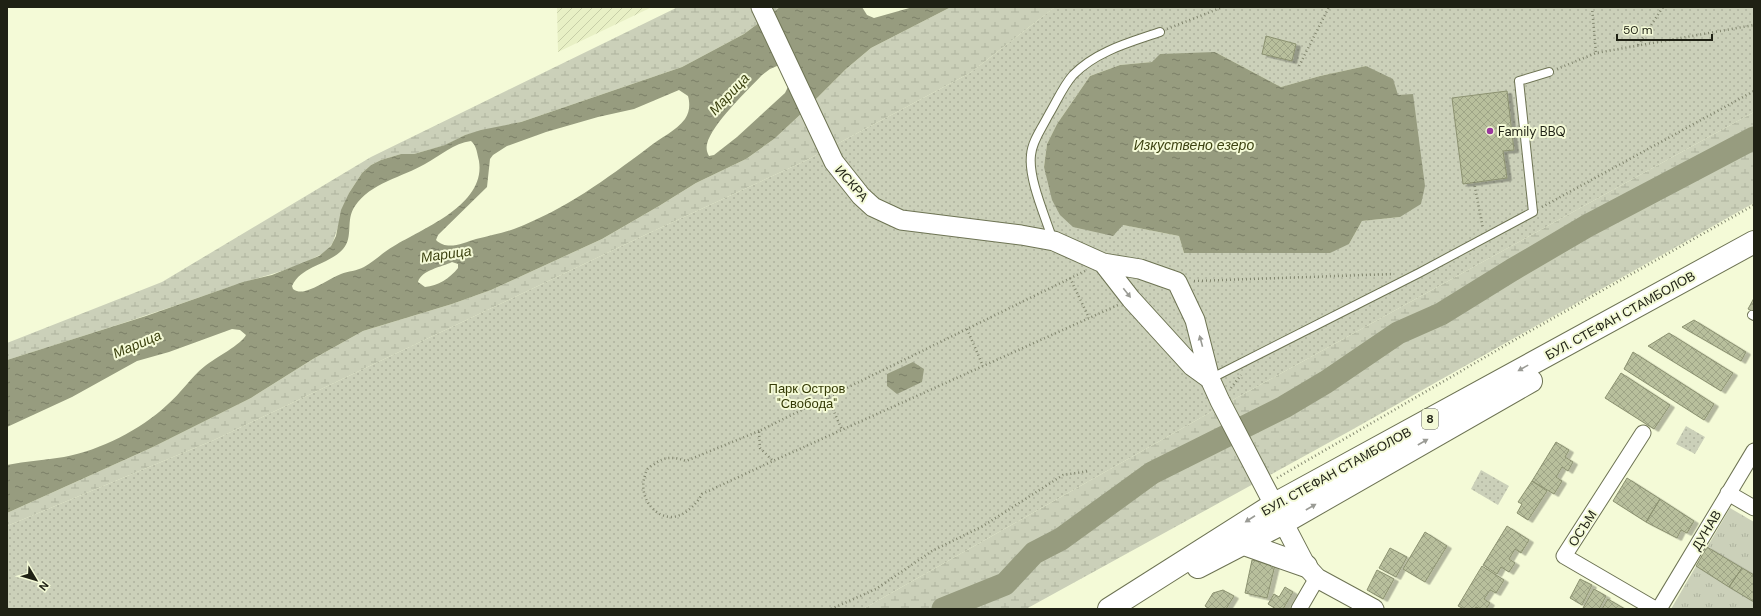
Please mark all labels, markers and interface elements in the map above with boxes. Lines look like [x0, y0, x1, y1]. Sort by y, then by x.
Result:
scale bar [1617, 16, 1712, 42]
text: 50 m [1623, 22, 1652, 38]
water label: Марица [705, 69, 753, 119]
place label: Family BBQ [1498, 123, 1566, 140]
marker: Family BBQ [1485, 126, 1495, 136]
water label: Изкуствено езеро [1134, 136, 1254, 154]
street label: ИСКРА [831, 162, 872, 205]
water label: Марица [419, 242, 473, 266]
street label: БУЛ. СТЕФАН СТАМБОЛОВ [1542, 267, 1698, 364]
one-way arrow [1122, 288, 1131, 299]
water label: Марица [110, 326, 164, 362]
one-way arrow [1198, 335, 1204, 347]
one-way arrow [1517, 365, 1529, 371]
park label: Парк Остров "Свобода" [769, 380, 846, 412]
road number: 8 [1422, 409, 1438, 429]
street label: БУЛ. СТЕФАН СТАМБОЛОВ [1258, 423, 1414, 520]
one-way arrow [1417, 439, 1429, 446]
one-way arrow [1305, 503, 1316, 510]
street label: ОСЪМ [1564, 507, 1600, 550]
street label: ДУНАВ [1688, 507, 1725, 553]
one-way arrow [1245, 515, 1256, 523]
north arrow [16, 560, 56, 600]
text: N [36, 579, 52, 594]

